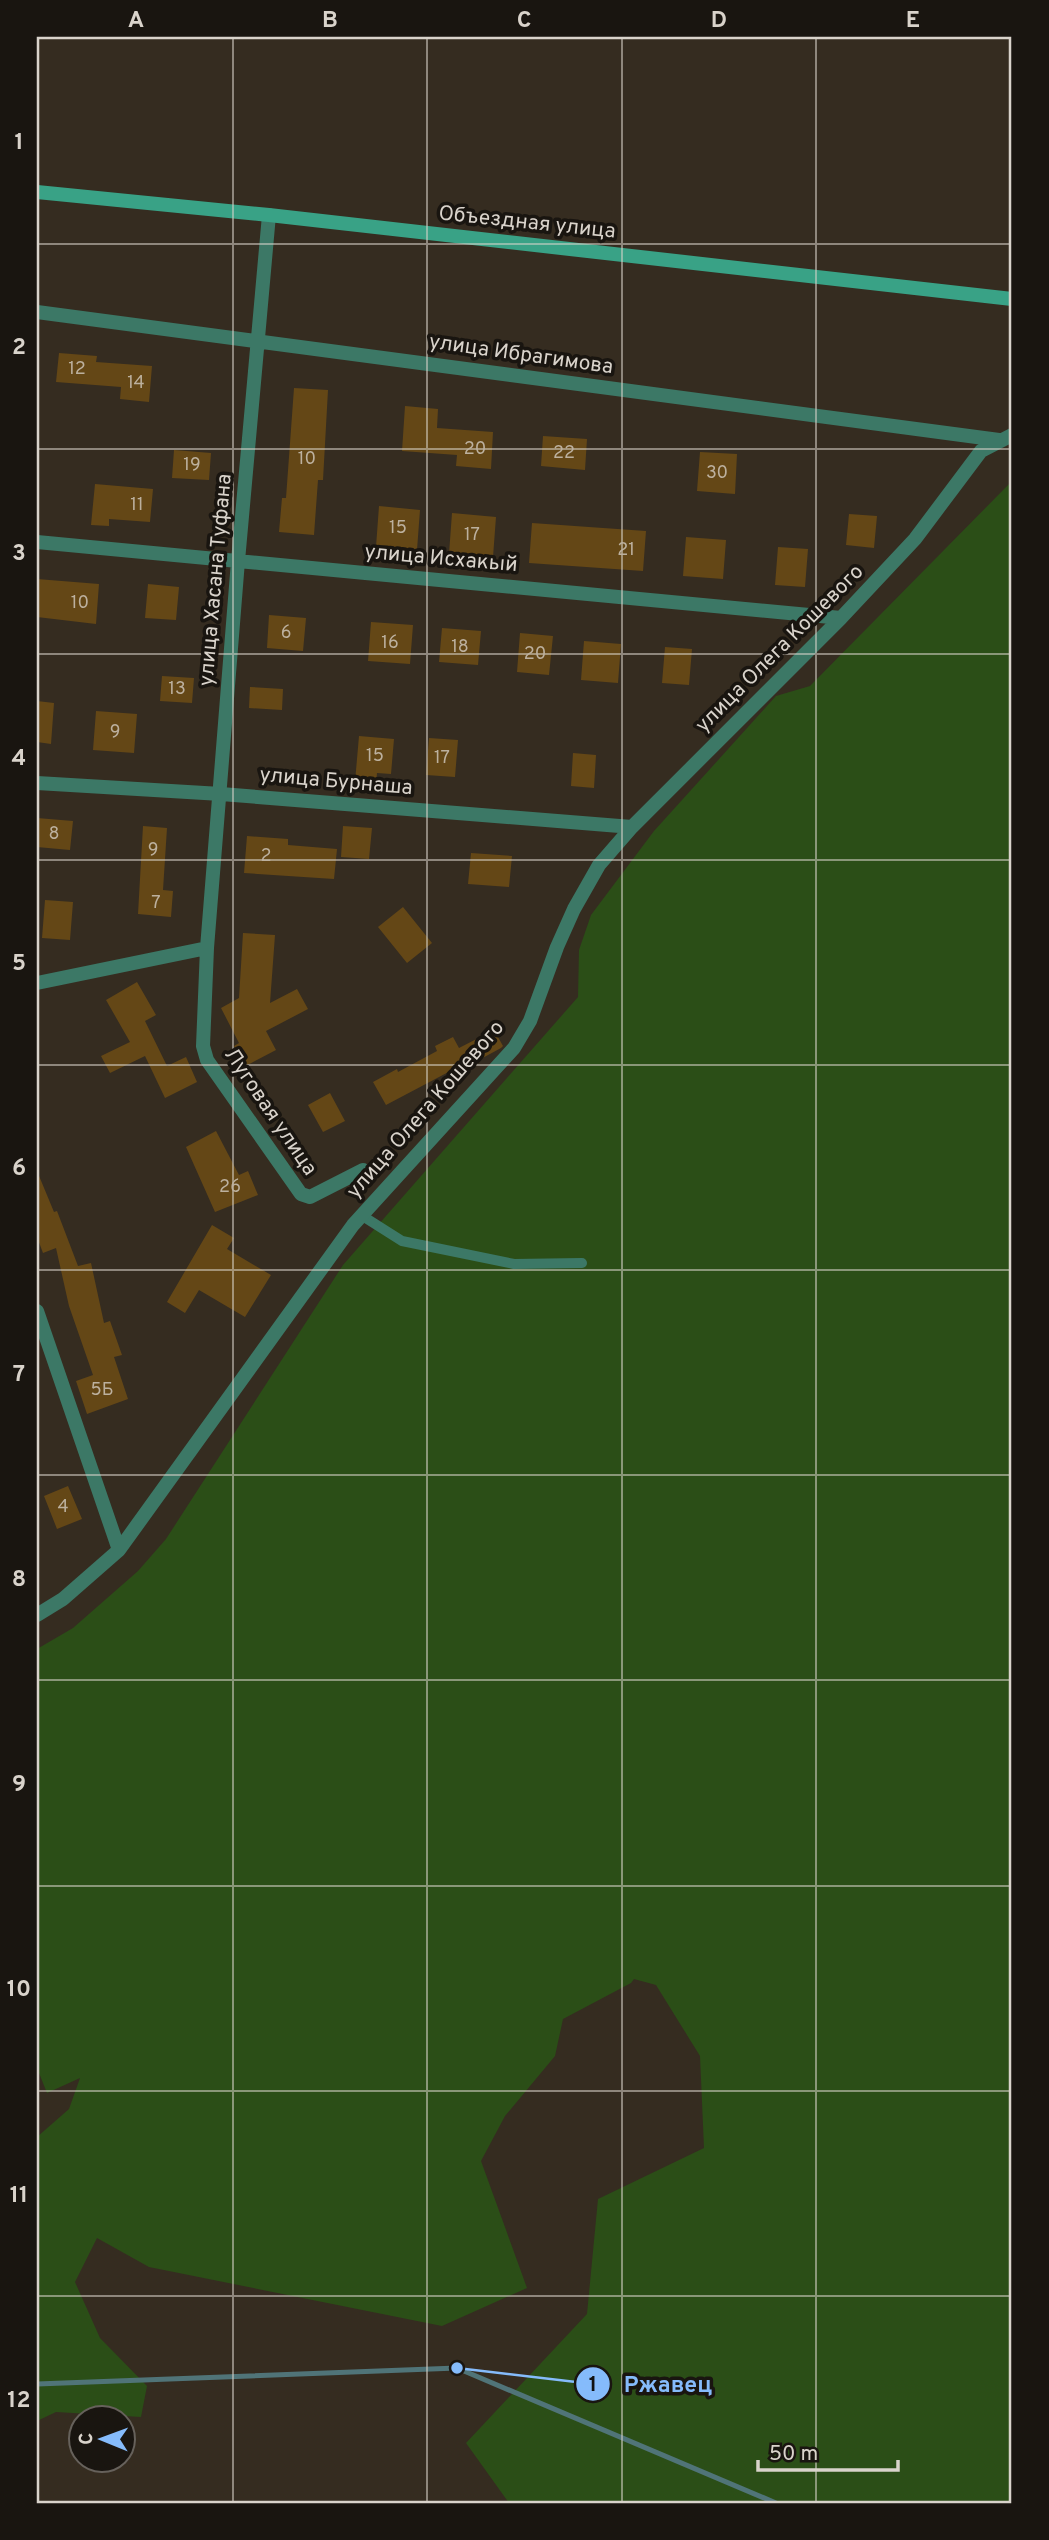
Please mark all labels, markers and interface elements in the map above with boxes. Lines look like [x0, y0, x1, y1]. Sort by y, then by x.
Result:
text: A [128, 7, 144, 36]
text: B [322, 7, 338, 36]
text: C [517, 7, 531, 36]
text: D [711, 7, 727, 36]
text: E [906, 7, 920, 36]
text: 1 [14, 129, 24, 158]
street label: Объездная улица [437, 200, 617, 246]
street label: улица Ибрагимова [427, 329, 615, 381]
text: 2 [12, 334, 26, 363]
house number: 12 [68, 358, 86, 381]
house number: 14 [127, 372, 145, 395]
house number: 20 [464, 438, 486, 461]
house number: 22 [553, 442, 575, 465]
house number: 10 [298, 448, 316, 471]
house number: 19 [183, 454, 201, 477]
house number: 30 [706, 462, 728, 485]
street label: улица Хасана Туфана [193, 473, 239, 687]
house number: 11 [130, 494, 144, 517]
house number: 15 [389, 517, 407, 540]
house number: 17 [464, 524, 480, 547]
street label: улица Исхакый [363, 539, 519, 579]
house number: 21 [617, 539, 635, 562]
text: 3 [12, 540, 26, 569]
street label: улица Олега Кошевого [690, 559, 870, 739]
house number: 10 [71, 592, 89, 615]
house number: 6 [281, 622, 291, 645]
house number: 16 [381, 632, 399, 655]
house number: 18 [451, 636, 469, 659]
house number: 20 [524, 643, 546, 666]
house number: 13 [168, 678, 186, 701]
house number: 9 [110, 721, 120, 744]
text: 4 [12, 745, 26, 774]
house number: 15 [366, 745, 384, 768]
house number: 17 [434, 747, 450, 770]
street label: улица Бурнаша [258, 762, 414, 802]
house number: 8 [49, 823, 60, 846]
house number: 9 [148, 839, 158, 862]
house number: 2 [260, 845, 272, 868]
house number: 7 [151, 892, 161, 915]
text: 5 [12, 950, 26, 979]
street label: улица Олега Кошевого [341, 1015, 511, 1205]
street label: Луговая улица [217, 1043, 323, 1181]
text: 6 [12, 1155, 26, 1184]
house number: 26 [219, 1176, 241, 1199]
text: 7 [13, 1361, 25, 1390]
house number: 5Б [91, 1379, 114, 1402]
house number: 4 [57, 1496, 69, 1519]
text: 8 [12, 1566, 26, 1595]
text: 9 [12, 1771, 26, 1800]
text: 10 [7, 1976, 31, 2005]
text: 11 [10, 2182, 28, 2211]
callout: Ржавец [575, 2362, 727, 2406]
text: 1 [589, 2372, 597, 2399]
text: Ржавец [624, 2372, 712, 2401]
text: 12 [7, 2387, 31, 2416]
north arrow [66, 2404, 136, 2474]
scale bar [758, 2428, 898, 2472]
text: С [75, 2432, 99, 2445]
text: 50 m [769, 2441, 818, 2468]

